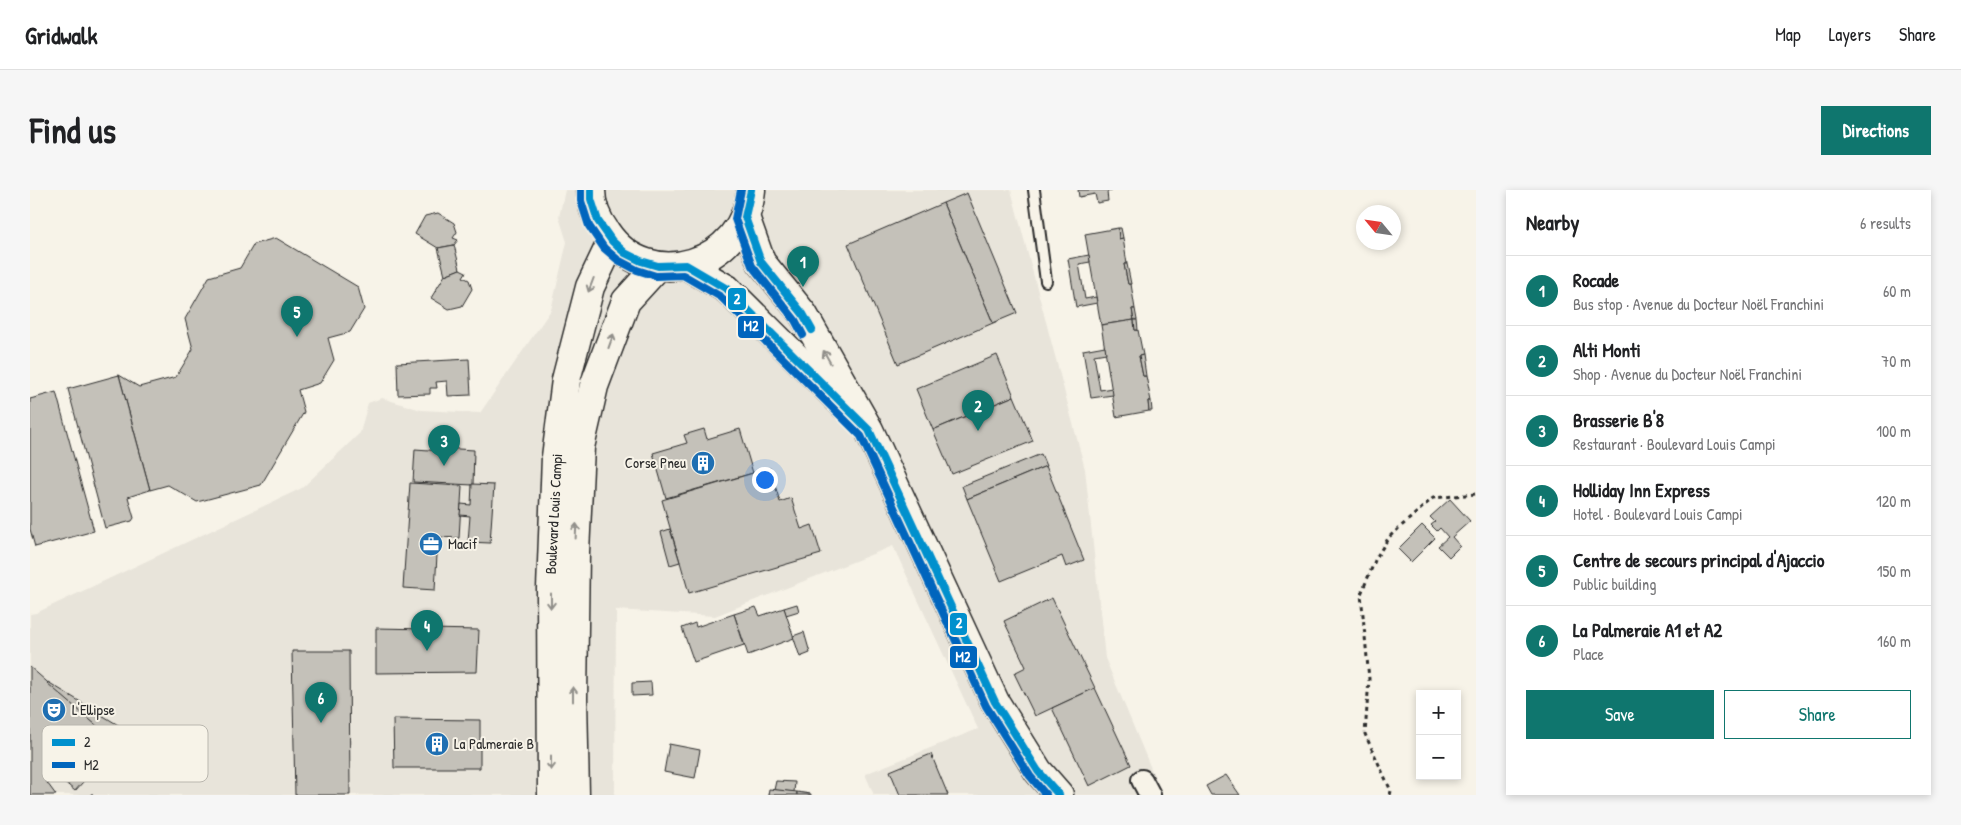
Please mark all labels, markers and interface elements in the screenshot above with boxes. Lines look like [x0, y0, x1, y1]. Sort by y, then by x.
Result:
text: Gridwalk [25, 19, 97, 51]
text: Map [1775, 22, 1801, 47]
text: Layers [1829, 22, 1871, 47]
text: Share [1899, 22, 1936, 47]
button: Directions [1821, 106, 1931, 155]
text: Find us [30, 107, 116, 154]
north arrow [1356, 205, 1401, 250]
text: Nearby [1526, 208, 1579, 237]
text: 6 results [1860, 212, 1911, 234]
pin: 1 [787, 246, 819, 287]
text: Rocade [1573, 267, 1619, 293]
one-way arrow [586, 277, 595, 292]
text: 1 [1539, 280, 1545, 302]
text: 60 m [1883, 280, 1911, 302]
line badge: 2 [727, 287, 747, 311]
text: 2 [734, 289, 741, 308]
text: Bus stop · Avenue du Docteur Noël Franchini [1573, 293, 1824, 315]
pin: 5 [281, 296, 313, 337]
line badge: M2 [737, 315, 765, 339]
text: M2 [744, 316, 759, 335]
one-way arrow [607, 334, 616, 349]
text: Alti Monti [1573, 337, 1641, 363]
text: 2 [1538, 350, 1546, 372]
text: 70 m [1881, 350, 1911, 372]
one-way arrow [822, 351, 832, 365]
text: Shop · Avenue du Docteur Noël Franchini [1573, 363, 1802, 385]
pin: 2 [962, 390, 994, 431]
text: Brasserie B'8 [1573, 407, 1664, 433]
text: 3 [1538, 420, 1546, 442]
text: 100 m [1876, 420, 1911, 442]
pin: 3 [428, 425, 460, 466]
text: Restaurant · Boulevard Louis Campi [1573, 433, 1776, 455]
building icon: Corse Pneu [690, 450, 716, 476]
place label: Corse Pneu [625, 452, 686, 473]
street label: Boulevard Louis Campi [540, 453, 567, 575]
your location [752, 467, 778, 493]
text: Holliday Inn Express [1573, 477, 1710, 503]
text: 4 [1539, 490, 1545, 512]
text: 120 m [1876, 490, 1911, 512]
text: Hotel · Boulevard Louis Campi [1573, 503, 1743, 525]
one-way arrow [571, 524, 580, 540]
office icon: Macif [418, 531, 444, 557]
place label: Macif [448, 533, 478, 554]
text: Centre de secours principal d'Ajaccio [1573, 547, 1825, 573]
text: 5 [1539, 560, 1545, 582]
text: 150 m [1877, 560, 1911, 582]
text: Public building [1573, 573, 1656, 595]
one-way arrow [546, 592, 556, 609]
pin: 4 [411, 610, 443, 651]
line badge: 2 [949, 612, 968, 636]
text: 2 [956, 613, 963, 632]
text: La Palmeraie A1 et A2 [1573, 617, 1722, 643]
text: 6 [1539, 630, 1545, 652]
text: 160 m [1877, 630, 1911, 652]
text: Place [1573, 643, 1604, 665]
line badge: M2 [949, 645, 978, 669]
text: M2 [956, 647, 971, 666]
pin: 6 [305, 682, 337, 723]
one-way arrow [568, 686, 578, 702]
map controls [1416, 690, 1461, 780]
button: + [1416, 690, 1461, 735]
button: Save [1526, 690, 1714, 739]
button: Share [1724, 690, 1911, 739]
theatre icon: L'Ellipse [41, 697, 67, 723]
place label: L'Ellipse [72, 699, 115, 720]
legend [42, 725, 208, 782]
building icon: La Palmeraie B [424, 731, 450, 757]
text: 2 [84, 732, 91, 751]
place label: La Palmeraie B [454, 733, 534, 754]
button: − [1416, 735, 1461, 780]
text: M2 [84, 755, 99, 774]
one-way arrow [546, 755, 556, 771]

